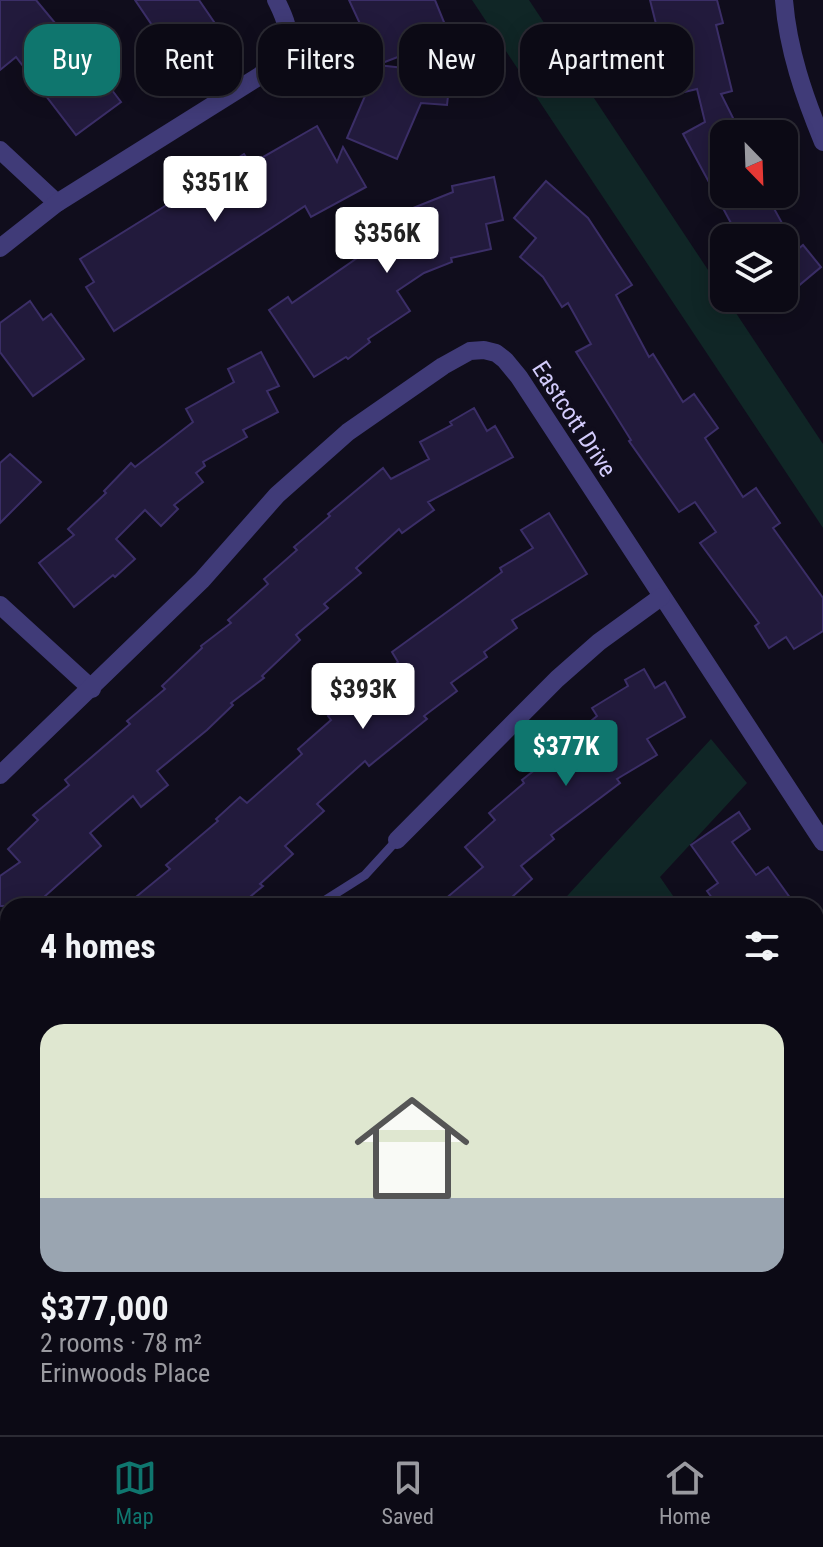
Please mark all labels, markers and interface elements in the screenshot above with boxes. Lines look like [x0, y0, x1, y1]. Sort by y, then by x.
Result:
chip: Buy [24, 24, 120, 96]
chip: Rent [136, 24, 242, 96]
chip: Filters [258, 24, 383, 96]
chip: New [399, 24, 504, 96]
chip: Apartment [520, 24, 693, 96]
north arrow [710, 120, 798, 208]
map controls [710, 120, 798, 312]
pin: $351K [159, 156, 271, 224]
text: $351K [182, 167, 248, 197]
pin: $356K [331, 207, 443, 275]
text: $356K [354, 218, 420, 248]
button: layers [710, 224, 798, 312]
street label: Eastcott Drive [526, 356, 622, 482]
pin: $393K [307, 663, 419, 731]
text: $393K [330, 674, 396, 704]
pin: $377K [510, 720, 622, 788]
text: $377K [533, 731, 599, 761]
icon: filters [740, 924, 784, 968]
text: 4 homes [40, 926, 156, 966]
icon: home [340, 1076, 484, 1220]
text: $377,000 [40, 1288, 169, 1328]
text: 2 rooms · 78 m² [40, 1328, 202, 1358]
text: Erinwoods Place [40, 1358, 210, 1388]
tab: Map [113, 1456, 157, 1529]
tab: Saved [382, 1456, 434, 1529]
tab: Home [659, 1456, 710, 1529]

